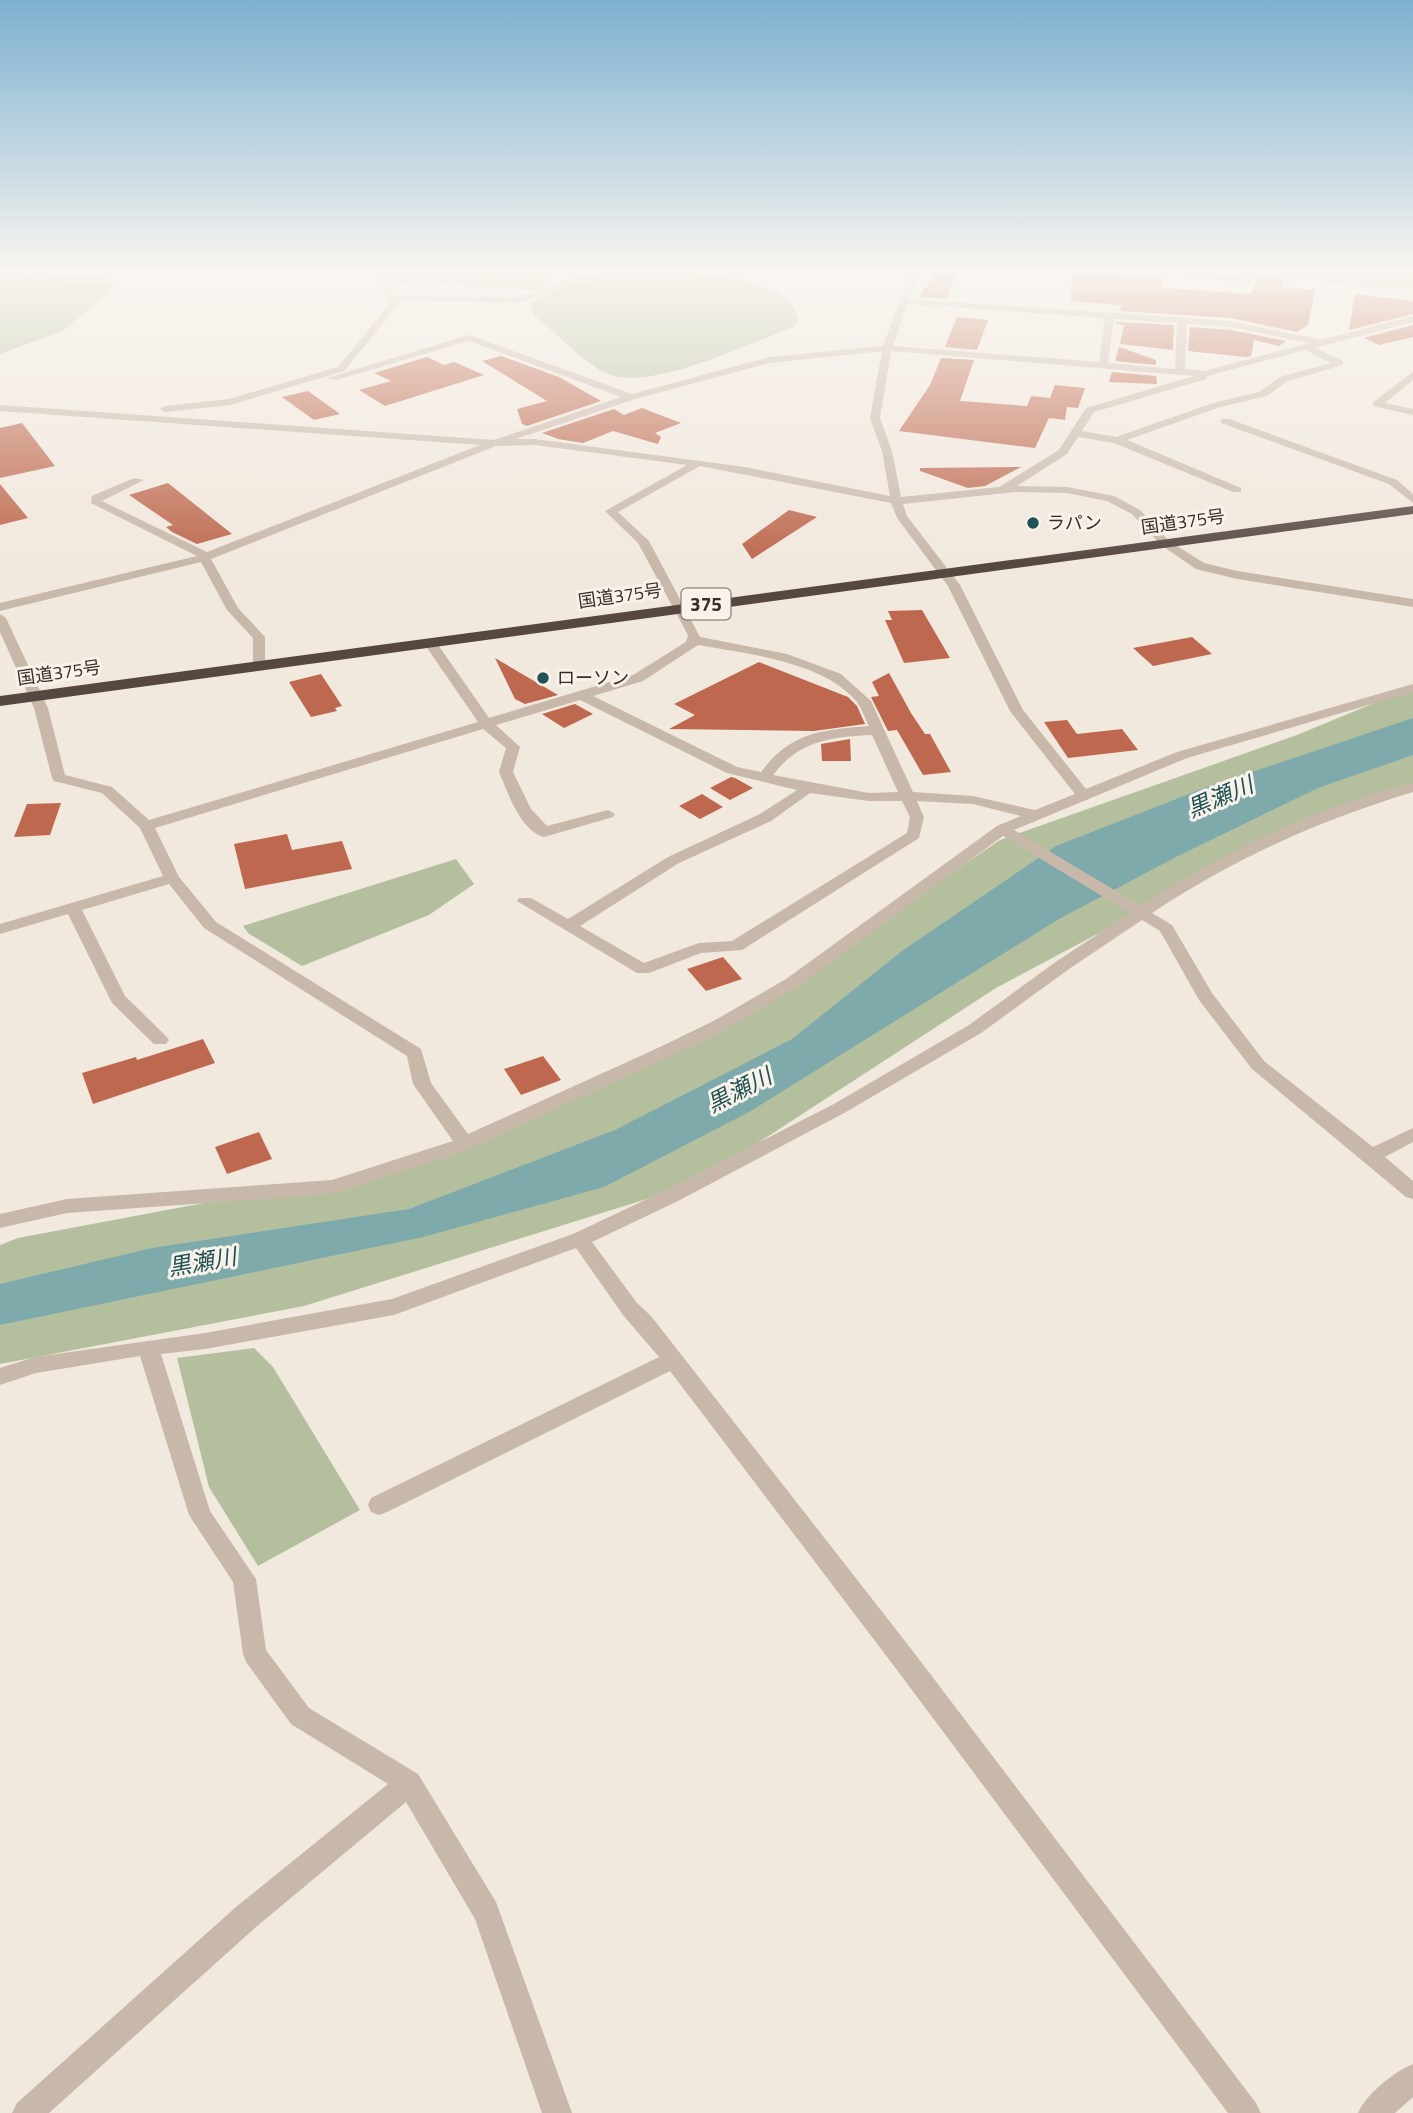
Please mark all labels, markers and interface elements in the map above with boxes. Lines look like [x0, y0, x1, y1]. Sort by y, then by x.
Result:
street label: 国道375号 [1139, 502, 1227, 541]
place label: ラパン [1047, 509, 1102, 536]
marker: ラパン [1025, 515, 1041, 531]
street label: 国道375号 [576, 576, 664, 615]
road number: 375 [682, 589, 730, 620]
street label: 国道375号 [15, 653, 103, 692]
place label: ローソン [557, 664, 629, 691]
marker: ローソン [535, 670, 551, 686]
water label: 黒瀬川 [1181, 766, 1261, 826]
water label: 黒瀬川 [700, 1057, 780, 1121]
water label: 黒瀬川 [165, 1238, 242, 1285]

